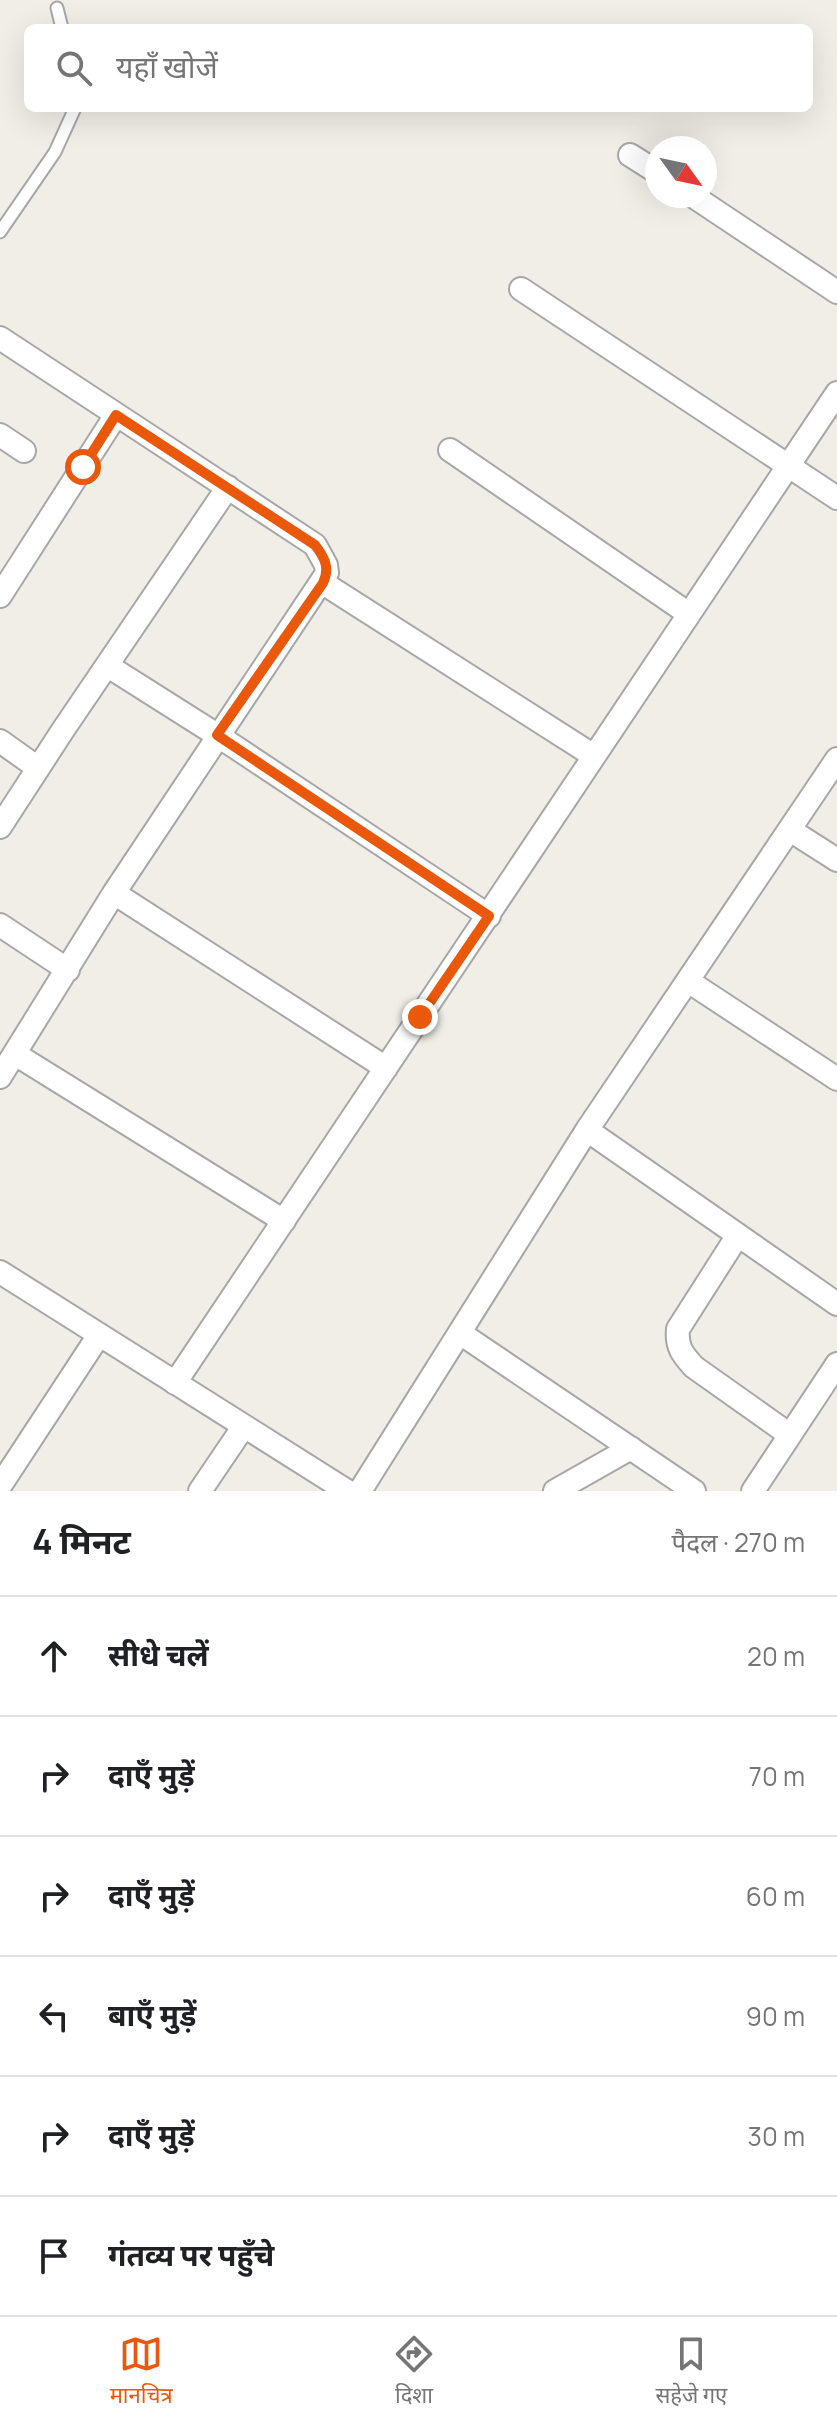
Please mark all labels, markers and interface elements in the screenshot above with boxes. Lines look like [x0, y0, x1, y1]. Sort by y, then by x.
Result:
search box [24, 24, 813, 112]
icon: search [52, 46, 96, 90]
text: यहाँ खोजें [116, 46, 218, 87]
north arrow [645, 136, 717, 208]
route start [65, 449, 101, 485]
route end [402, 999, 438, 1035]
text: 4 मिनट [32, 1518, 131, 1564]
text: पैदल · 270 m [672, 1524, 805, 1560]
icon: ahead [32, 1634, 76, 1678]
text: सीधे चलें [108, 1634, 209, 1675]
text: 20 m [747, 1638, 805, 1674]
icon: right [32, 1754, 76, 1798]
text: दाएँ मुड़ें [108, 1754, 195, 1795]
text: 70 m [749, 1758, 805, 1794]
icon: right [32, 1874, 76, 1918]
text: दाएँ मुड़ें [108, 1874, 195, 1915]
text: 60 m [746, 1878, 805, 1914]
icon: left [32, 1994, 76, 2038]
text: बाएँ मुड़ें [108, 1994, 196, 2035]
text: 90 m [746, 1998, 805, 2034]
icon: right [32, 2114, 76, 2158]
text: दाएँ मुड़ें [108, 2114, 195, 2155]
text: 30 m [748, 2118, 805, 2154]
icon: arrive [32, 2234, 76, 2278]
text: गंतव्य पर पहुँचे [108, 2234, 274, 2275]
tab: मानचित्र [110, 2332, 173, 2412]
tab: दिशा [392, 2332, 436, 2412]
tab: सहेजे गए [655, 2332, 727, 2412]

